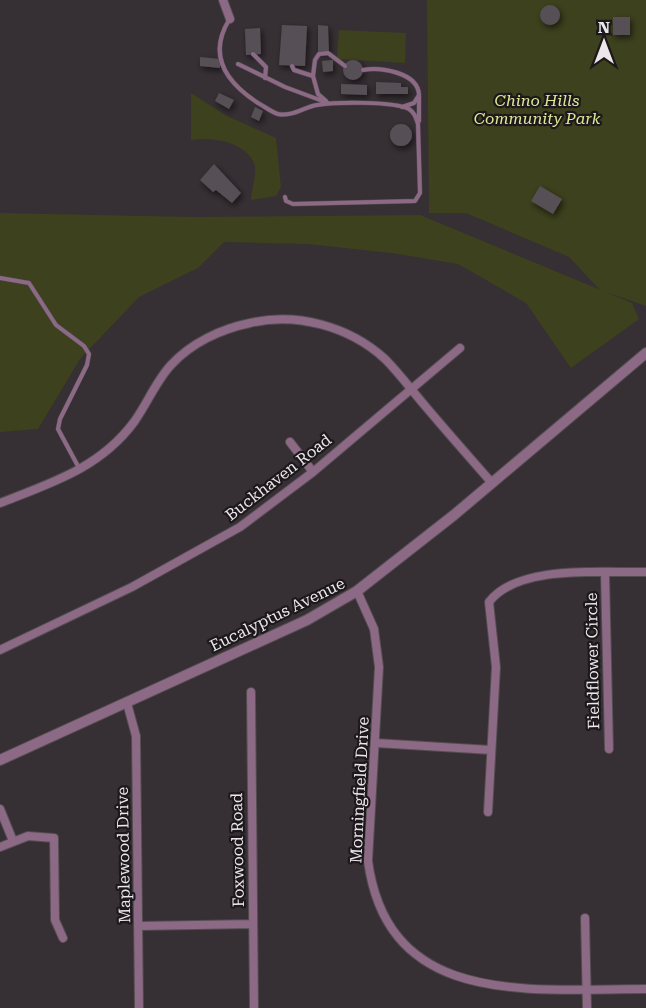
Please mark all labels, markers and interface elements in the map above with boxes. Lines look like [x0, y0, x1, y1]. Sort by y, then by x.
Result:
north arrow [574, 12, 634, 72]
text: N [598, 18, 610, 37]
park label: Chino Hills Community Park [474, 91, 601, 128]
street label: Buckhaven Road [222, 430, 335, 525]
street label: Eucalyptus Avenue [207, 573, 348, 655]
street label: Fieldflower Circle [582, 592, 603, 730]
street label: Morningfield Drive [346, 716, 373, 864]
street label: Maplewood Drive [113, 786, 134, 923]
street label: Foxwood Road [227, 793, 248, 907]

